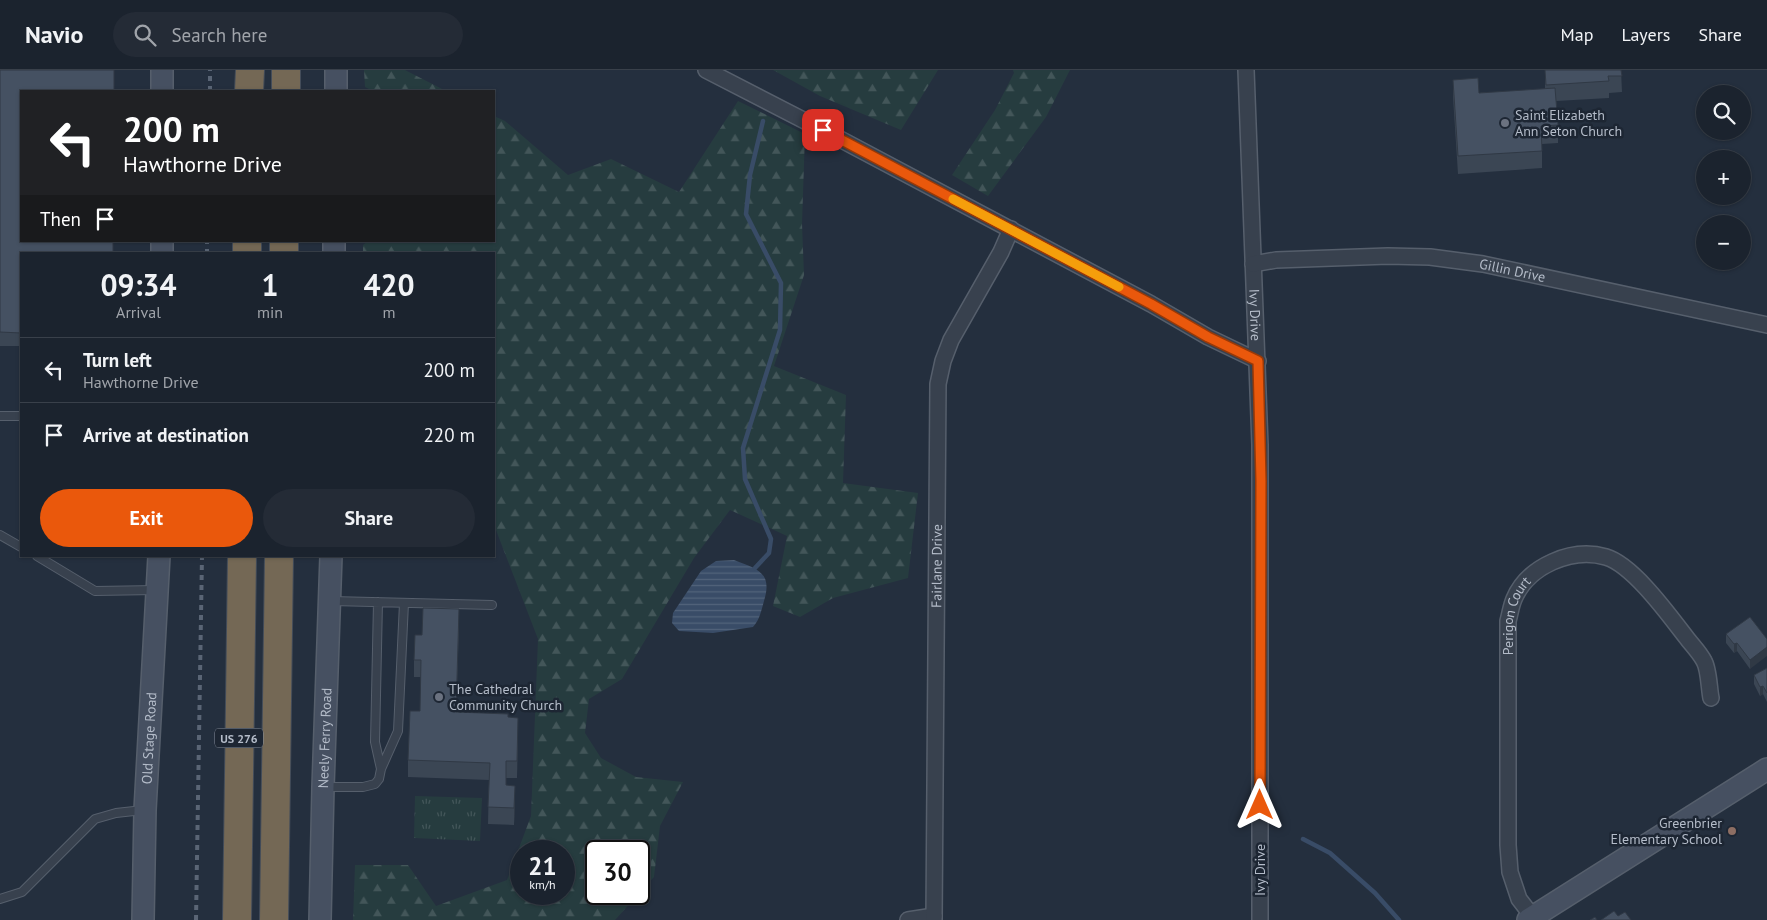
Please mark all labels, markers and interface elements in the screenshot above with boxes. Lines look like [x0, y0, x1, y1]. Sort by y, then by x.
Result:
search box [113, 12, 463, 57]
text: Navio [25, 19, 83, 50]
icon: search [131, 21, 159, 49]
text: Search here [171, 23, 267, 47]
text: Map [1561, 23, 1593, 46]
text: Layers [1621, 23, 1670, 46]
text: Share [1698, 23, 1742, 46]
map controls [1696, 85, 1751, 270]
button: search [1696, 85, 1751, 140]
text: 200 m [123, 106, 220, 152]
place label: Saint Elizabeth Ann Seton Church [1515, 106, 1622, 140]
pin [802, 109, 844, 151]
icon: left [40, 110, 105, 175]
icon: arrive [809, 116, 837, 144]
marker: Saint Elizabeth Ann Seton Church [1499, 117, 1511, 129]
text: Hawthorne Drive [123, 150, 282, 178]
button: + [1696, 150, 1751, 205]
icon: arrive [91, 205, 119, 233]
text: Then [40, 207, 81, 231]
button: − [1696, 215, 1751, 270]
street label: Gillin Drive [1478, 254, 1547, 286]
text: 09:34 [100, 265, 177, 304]
text: 1 [262, 265, 279, 304]
text: 420 [363, 265, 415, 304]
street label: Ivy Drive [1245, 288, 1265, 341]
text: Arrival [116, 302, 161, 322]
text: min [257, 302, 283, 322]
text: m [383, 302, 396, 322]
text: Turn left [83, 348, 152, 372]
icon: left [40, 356, 68, 384]
text: 200 m [423, 358, 475, 382]
text: Hawthorne Drive [83, 372, 199, 392]
icon: arrive [40, 421, 68, 449]
text: Arrive at destination [83, 423, 249, 447]
text: 220 m [423, 423, 475, 447]
button: Exit [40, 489, 253, 547]
button: Share [263, 489, 475, 547]
street label: Fairlane Drive [927, 524, 946, 608]
street label: Perigon Court [1499, 572, 1535, 655]
place label: The Cathedral Community Church [449, 680, 562, 714]
street label: Neely Ferry Road [314, 687, 335, 789]
marker: The Cathedral Community Church [433, 691, 445, 703]
street label: Old Stage Road [137, 692, 160, 785]
road number: US 276 [215, 728, 263, 748]
position arrow [1233, 778, 1285, 830]
place label: Greenbrier Elementary School [1610, 814, 1722, 848]
marker: Greenbrier Elementary School [1726, 825, 1738, 837]
speed limit sign: 30 [585, 840, 650, 905]
street label: Ivy Drive [1251, 844, 1269, 896]
text: 21 [528, 850, 557, 882]
text: km/h [529, 877, 556, 892]

